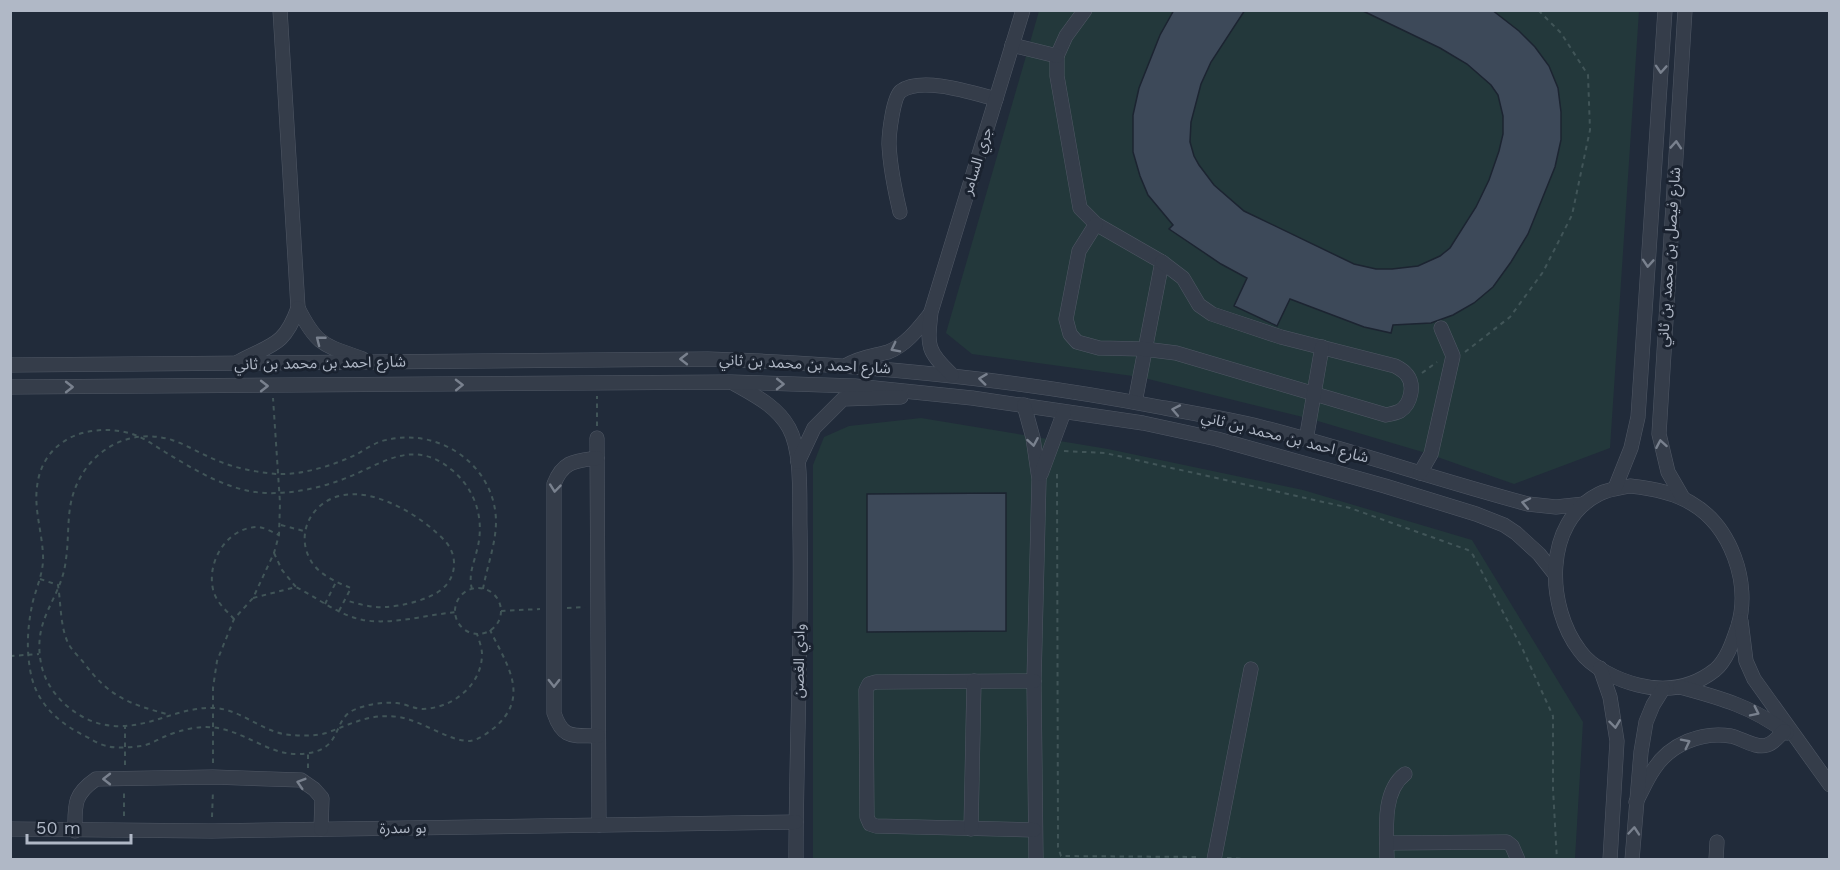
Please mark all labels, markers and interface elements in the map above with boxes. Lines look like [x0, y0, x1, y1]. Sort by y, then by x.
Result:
one-way arrow [1655, 64, 1668, 73]
street label: جري السامر [958, 125, 998, 199]
one-way arrow [1670, 141, 1683, 150]
street label: شارع فيصل بن محمد بن ثاني [1654, 166, 1687, 348]
one-way arrow [1642, 259, 1655, 268]
one-way arrow [316, 336, 327, 347]
one-way arrow [890, 340, 901, 352]
street label: شارع احمد بن محمد بن ثاني [719, 351, 892, 380]
street label: شارع احمد بن محمد بن ثاني [234, 352, 406, 376]
one-way arrow [680, 353, 689, 365]
one-way arrow [979, 373, 988, 386]
one-way arrow [775, 378, 784, 390]
one-way arrow [454, 379, 463, 391]
one-way arrow [259, 380, 268, 392]
one-way arrow [64, 381, 73, 393]
one-way arrow [1171, 404, 1181, 417]
street label: شارع احمد بن محمد بن ثاني [1199, 407, 1371, 469]
one-way arrow [1026, 436, 1039, 446]
one-way arrow [1655, 440, 1668, 450]
one-way arrow [549, 483, 562, 492]
one-way arrow [1522, 497, 1532, 510]
street label: وادي الغصن [789, 624, 811, 698]
one-way arrow [548, 678, 560, 687]
one-way arrow [1749, 705, 1760, 717]
one-way arrow [1608, 720, 1621, 729]
one-way arrow [1680, 738, 1691, 750]
one-way arrow [102, 773, 111, 785]
one-way arrow [296, 778, 307, 790]
scale bar [27, 807, 130, 845]
text: 50 m [36, 817, 81, 838]
street label: بو سدرة [379, 819, 427, 837]
one-way arrow [1627, 826, 1640, 835]

